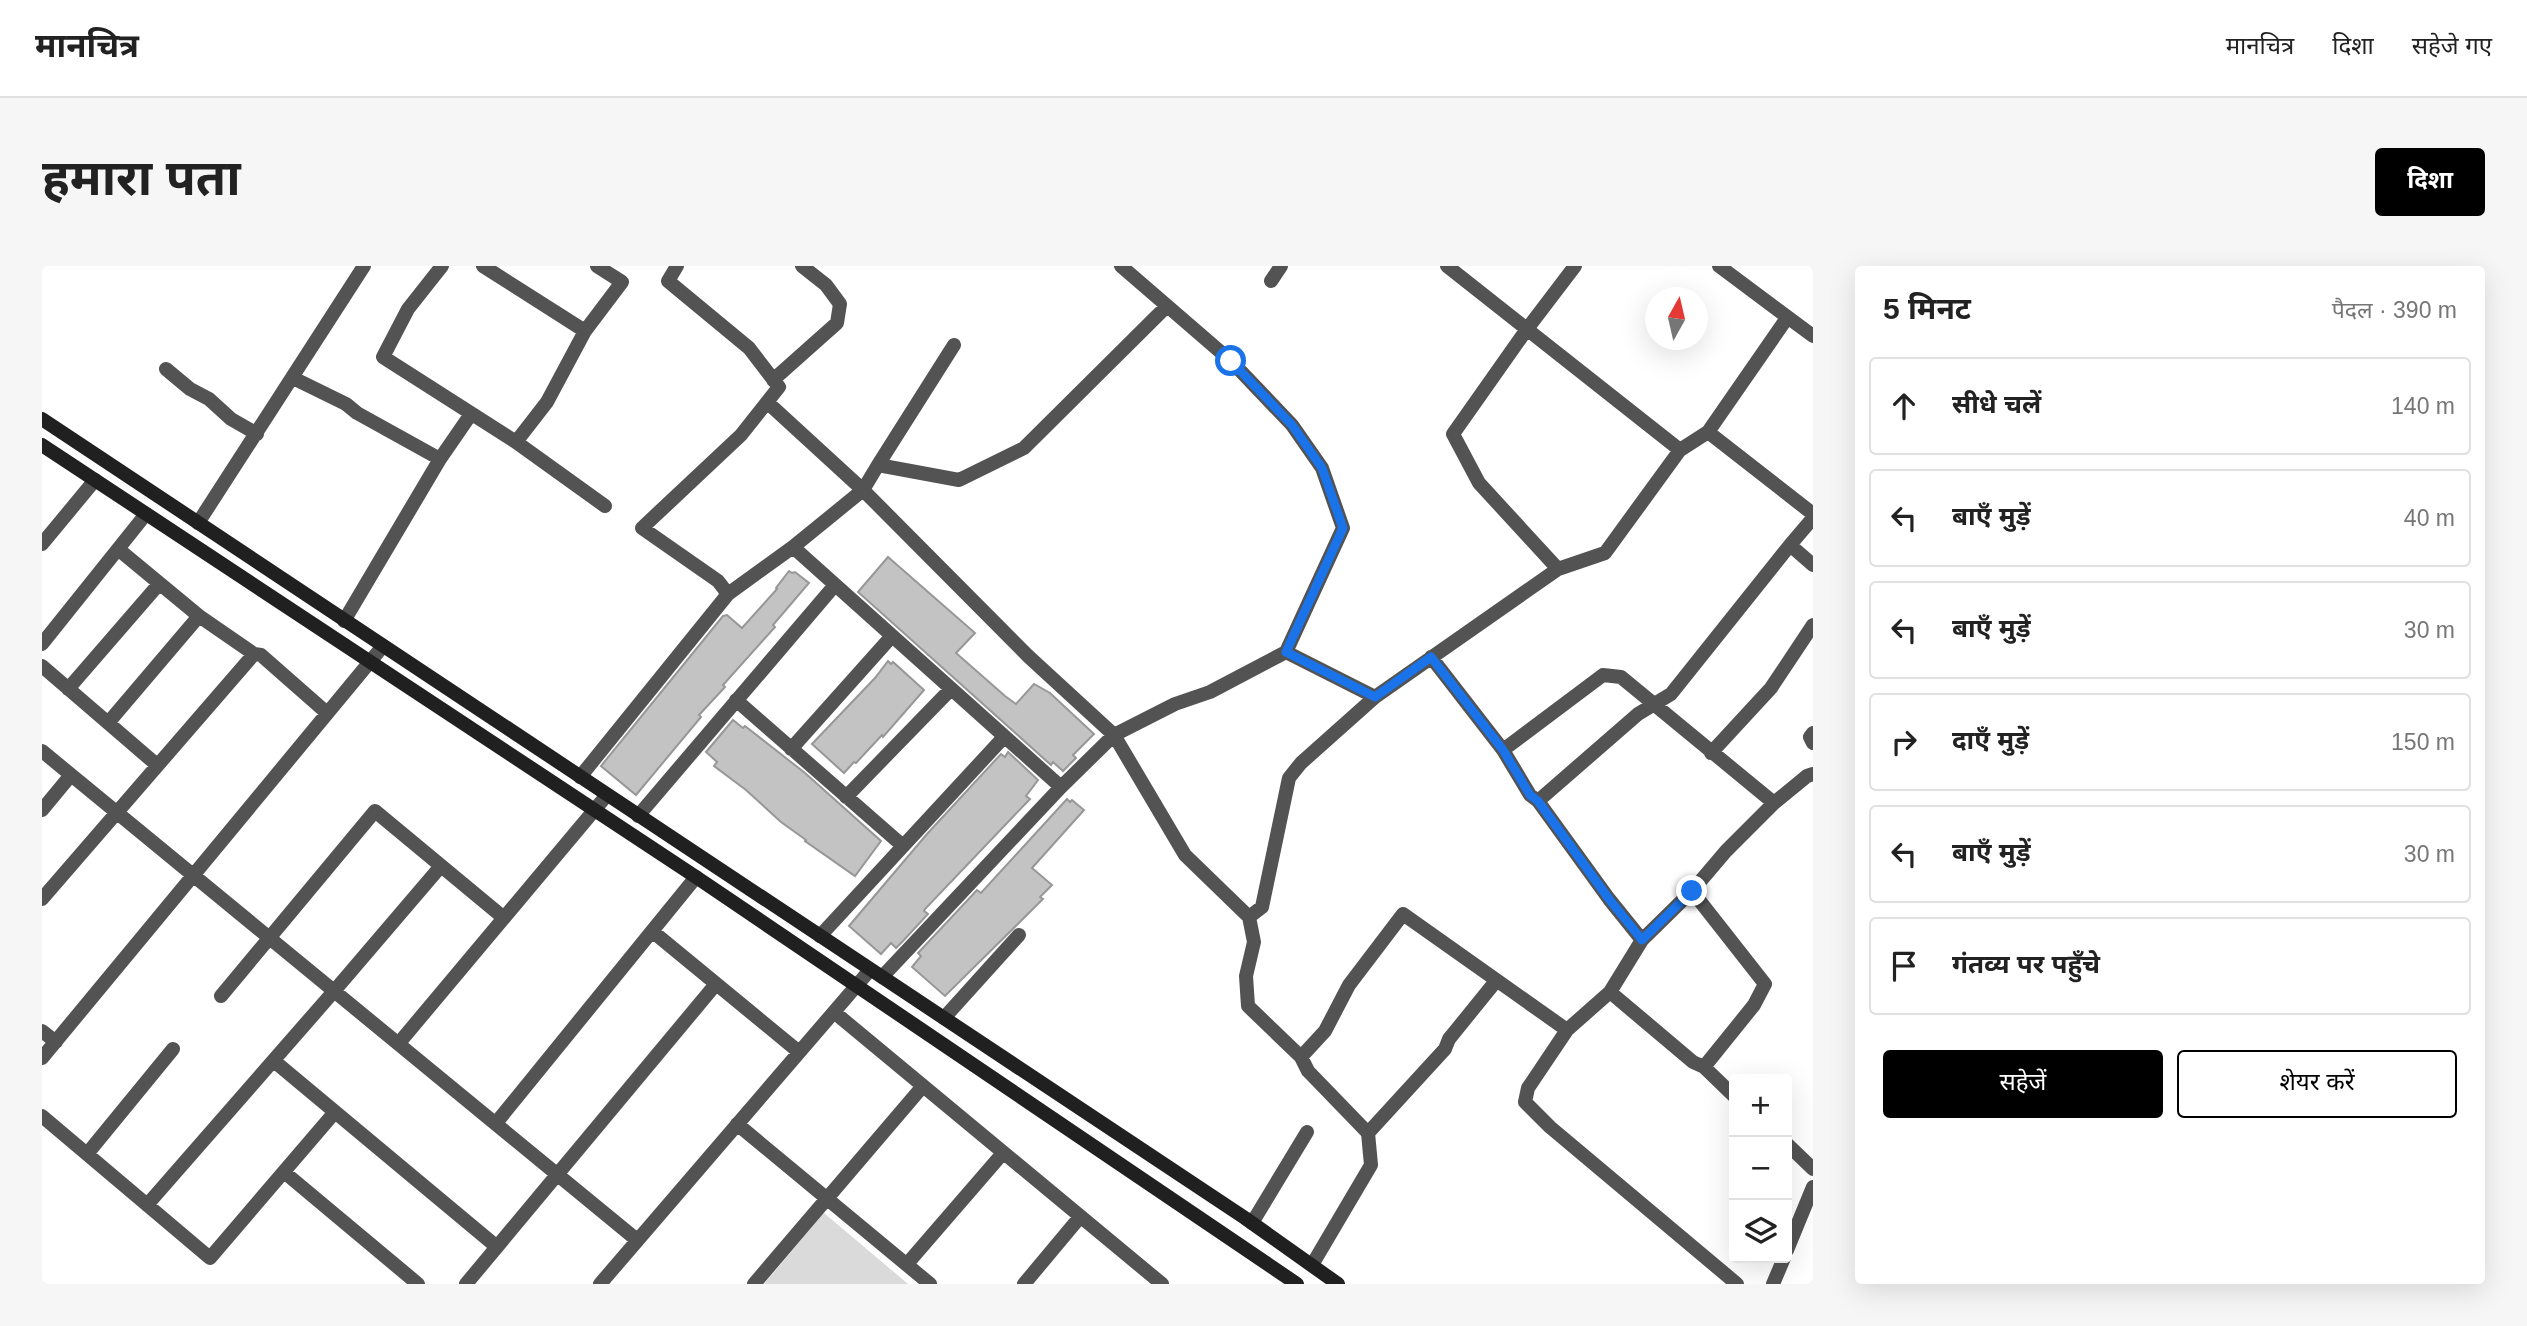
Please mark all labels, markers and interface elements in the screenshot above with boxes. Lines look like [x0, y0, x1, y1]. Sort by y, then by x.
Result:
text: मानचित्र [35, 27, 139, 64]
text: मानचित्र [2226, 32, 2294, 59]
text: दिशा [2332, 32, 2374, 59]
text: सहेजे गए [2412, 32, 2492, 59]
button: दिशा [2375, 148, 2485, 216]
text: हमारा पता [42, 151, 241, 205]
north arrow [1645, 287, 1708, 350]
text: 5 मिनट [1883, 292, 1971, 325]
text: पैदल · 390 m [2332, 297, 2457, 323]
route start [1215, 345, 1246, 376]
icon: ahead [1885, 387, 1923, 425]
text: सीधे चलें [1952, 389, 2041, 419]
text: 140 m [2391, 393, 2455, 419]
icon: left [1885, 499, 1923, 537]
text: बाएँ मुड़ें [1952, 501, 2031, 531]
text: 40 m [2404, 505, 2455, 531]
icon: left [1885, 611, 1923, 649]
text: बाएँ मुड़ें [1952, 613, 2031, 643]
text: 30 m [2404, 617, 2455, 643]
icon: right [1885, 723, 1923, 761]
text: दाएँ मुड़ें [1952, 725, 2029, 755]
text: 150 m [2391, 729, 2455, 755]
icon: left [1885, 835, 1923, 873]
text: बाएँ मुड़ें [1952, 837, 2031, 867]
text: 30 m [2404, 841, 2455, 867]
route end [1676, 875, 1707, 906]
icon: arrive [1885, 947, 1923, 985]
text: गंतव्य पर पहुँचे [1952, 949, 2100, 979]
button: सहेजें [1883, 1050, 2163, 1118]
button: शेयर करें [2177, 1050, 2457, 1118]
map controls [1729, 1074, 1792, 1263]
button: + [1729, 1074, 1792, 1137]
button: − [1729, 1137, 1792, 1200]
button: layers [1729, 1200, 1792, 1263]

